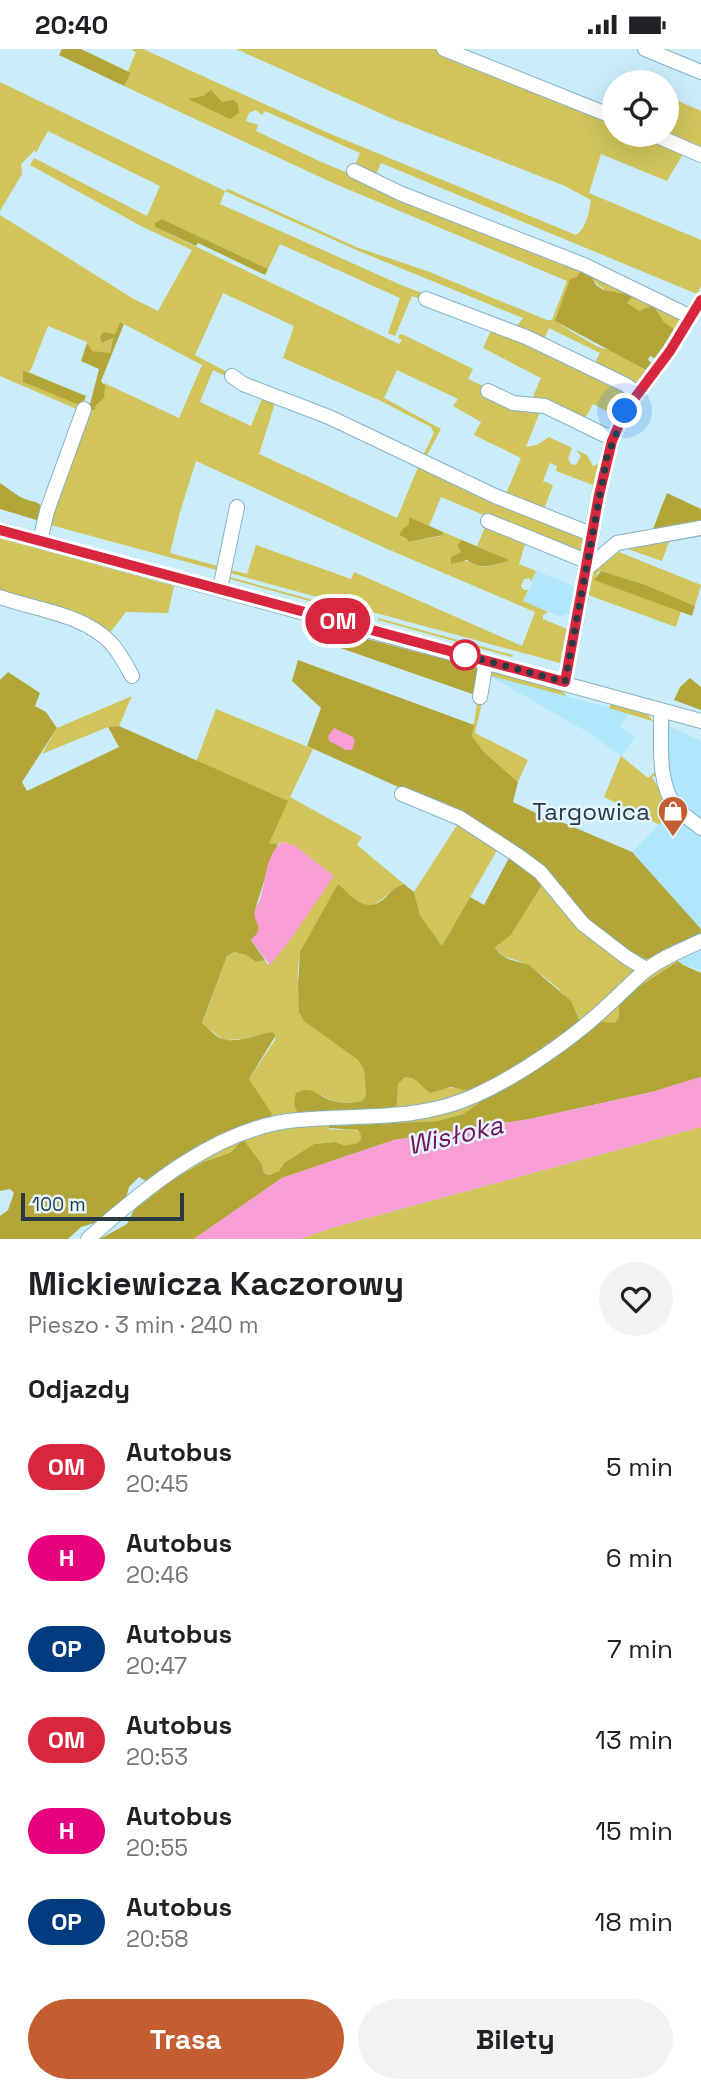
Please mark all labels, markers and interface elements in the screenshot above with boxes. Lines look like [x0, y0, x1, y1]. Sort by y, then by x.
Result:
text: 20:40 [35, 8, 108, 42]
map controls [602, 70, 679, 147]
button: locate [602, 70, 679, 147]
your location [607, 393, 642, 428]
line badge: OM [306, 598, 370, 644]
text: OM [319, 605, 357, 636]
unlabelled marker [450, 640, 480, 670]
shop icon: Targowica [656, 794, 690, 838]
place label: Targowica [532, 796, 650, 827]
water label: Wisłoka [404, 1107, 507, 1162]
scale bar [21, 1190, 184, 1222]
text: 100 m [32, 1192, 86, 1217]
button: heart [599, 1262, 673, 1336]
text: Mickiewicza Kaczorowy [28, 1263, 404, 1305]
text: Pieszo · 3 min · 240 m [28, 1310, 259, 1340]
text: Odjazdy [28, 1372, 130, 1406]
text: Autobus [126, 1435, 232, 1469]
text: 5 min [606, 1450, 673, 1484]
text: OM [48, 1451, 85, 1482]
text: 20:45 [126, 1469, 189, 1499]
text: Autobus [126, 1526, 232, 1560]
text: 6 min [606, 1541, 673, 1575]
text: H [59, 1542, 74, 1573]
text: 20:46 [126, 1560, 189, 1590]
text: Autobus [126, 1617, 232, 1651]
text: 7 min [607, 1632, 673, 1666]
text: OP [51, 1633, 82, 1664]
text: 20:47 [126, 1651, 187, 1681]
text: Autobus [126, 1708, 232, 1742]
text: 13 min [595, 1723, 673, 1757]
text: OM [48, 1724, 85, 1755]
text: 20:53 [126, 1742, 188, 1772]
text: Autobus [126, 1799, 232, 1833]
text: 15 min [595, 1814, 673, 1848]
text: H [59, 1815, 74, 1846]
text: 20:55 [126, 1833, 188, 1863]
text: Autobus [126, 1890, 232, 1924]
text: 18 min [595, 1905, 673, 1939]
text: OP [51, 1906, 82, 1937]
text: 20:58 [126, 1924, 189, 1954]
button: Trasa [28, 1999, 344, 2079]
button: Bilety [358, 1999, 673, 2079]

